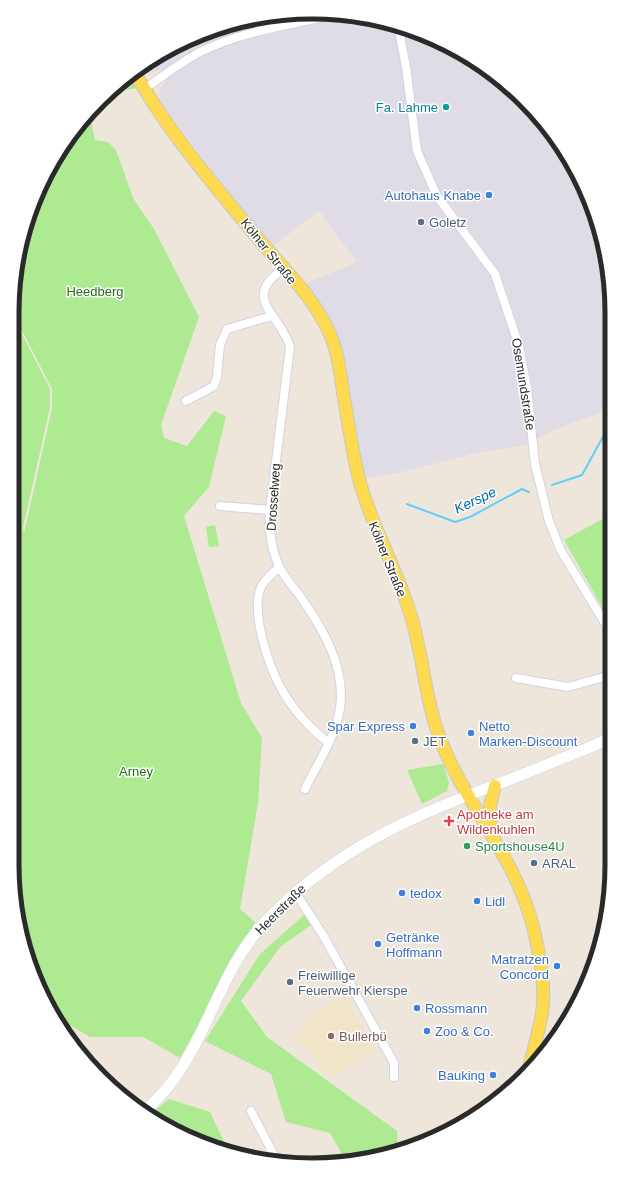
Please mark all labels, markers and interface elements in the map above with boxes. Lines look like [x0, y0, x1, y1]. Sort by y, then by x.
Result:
place label: Fa. Lahme [376, 100, 438, 115]
marker: Fa. Lahme [441, 102, 451, 112]
place label: Autohaus Knabe [385, 188, 481, 203]
marker: Autohaus Knabe [484, 190, 494, 200]
street label: Kölner Straße [238, 215, 300, 287]
place label: Goletz [429, 215, 467, 230]
marker: Goletz [416, 217, 426, 227]
park label: Heedberg [66, 284, 124, 299]
street label: Osemundstraße [509, 337, 538, 431]
street label: Drosselweg [264, 463, 283, 531]
water label: Kerspe [452, 483, 499, 517]
street label: Kölner Straße [366, 519, 410, 599]
place label: Spar Express [327, 719, 405, 734]
place label: Netto Marken-Discount [479, 719, 578, 749]
marker: Spar Express [408, 721, 418, 731]
marker: Netto Marken-Discount [466, 728, 476, 738]
place label: JET [423, 734, 446, 749]
marker: JET [410, 736, 420, 746]
park label: Arney [119, 764, 153, 779]
place label: Apotheke am Wildenkuhlen [457, 807, 535, 837]
marker: Apotheke am Wildenkuhlen [444, 816, 454, 826]
place label: Sportshouse4U [475, 839, 565, 854]
marker: Sportshouse4U [462, 841, 472, 851]
place label: ARAL [542, 856, 576, 871]
marker: ARAL [529, 858, 539, 868]
street label: Heerstraße [252, 881, 309, 938]
place label: tedox [410, 886, 442, 901]
marker: tedox [397, 888, 407, 898]
place label: Lidl [485, 894, 505, 909]
marker: Lidl [472, 896, 482, 906]
place label: Getränke Hoffmann [386, 930, 442, 960]
marker: Getränke Hoffmann [373, 939, 383, 949]
place label: Matratzen Concord [491, 952, 549, 982]
marker: Matratzen Concord [552, 961, 562, 971]
place label: Freiwillige Feuerwehr Kierspe [298, 968, 408, 998]
marker: Freiwillige Feuerwehr Kierspe [285, 977, 295, 987]
place label: Rossmann [425, 1001, 487, 1016]
marker: Rossmann [412, 1003, 422, 1013]
place label: Zoo & Co. [435, 1024, 494, 1039]
marker: Zoo & Co. [422, 1026, 432, 1036]
place label: Bullerbü [339, 1029, 387, 1044]
marker: Bullerbü [326, 1031, 336, 1041]
place label: Bauking [438, 1068, 485, 1083]
marker: Bauking [488, 1070, 498, 1080]

